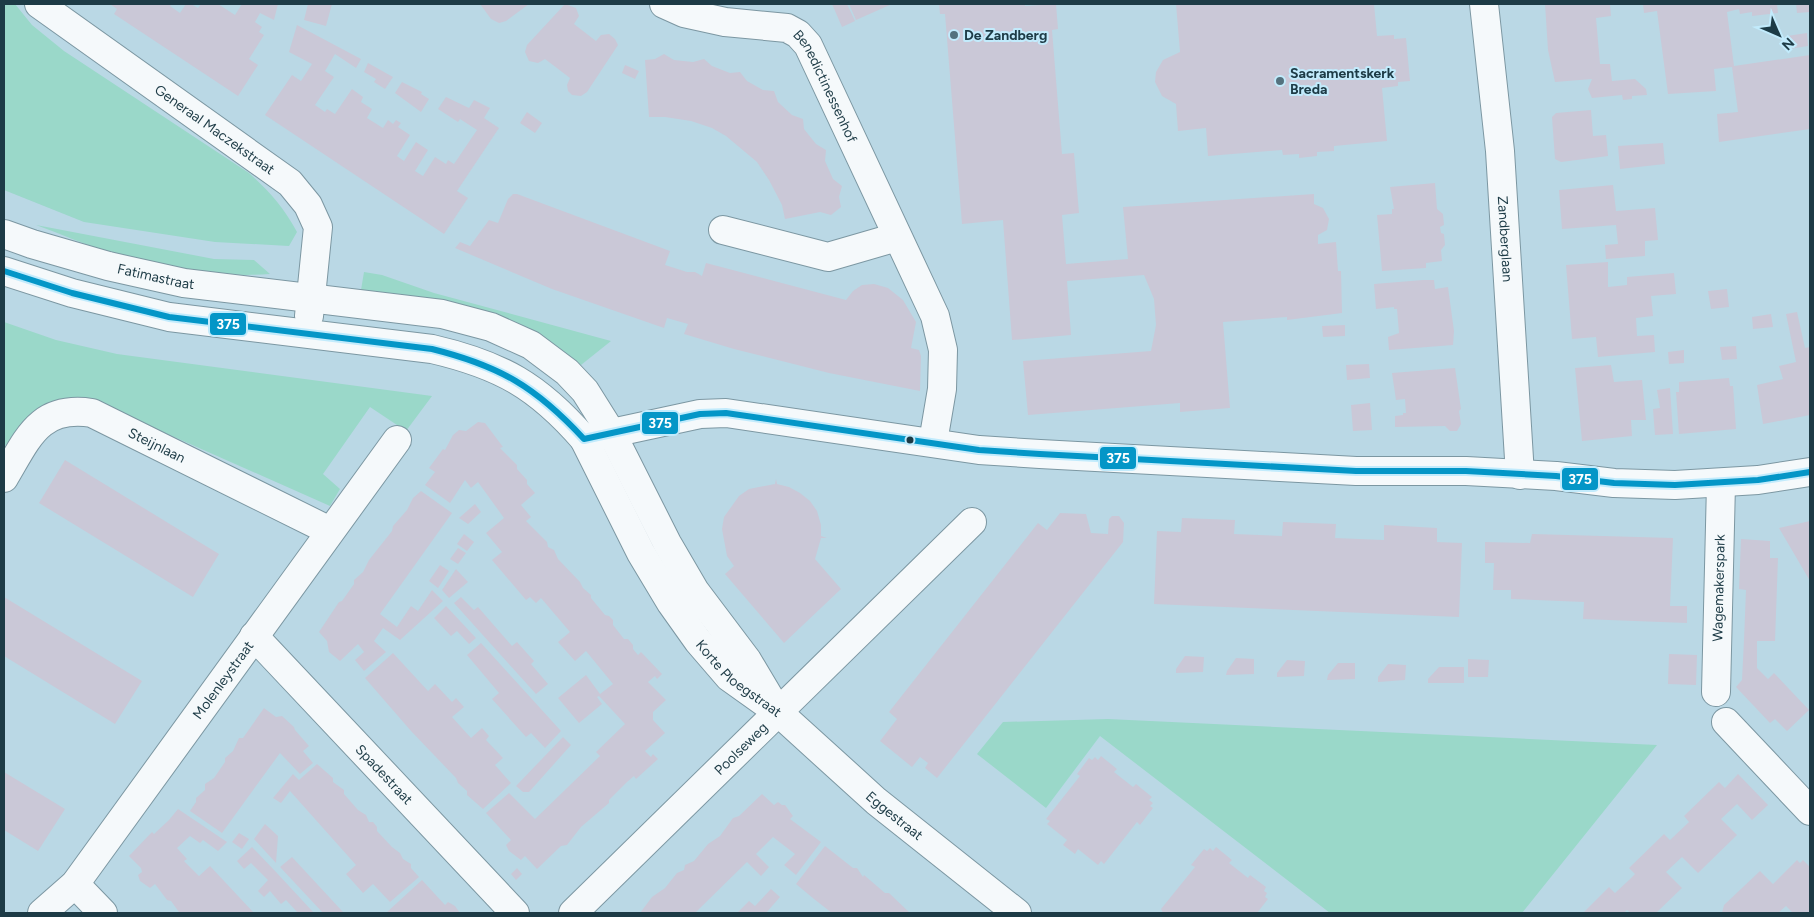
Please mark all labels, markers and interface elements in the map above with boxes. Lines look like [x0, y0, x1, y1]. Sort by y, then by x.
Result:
north arrow [1754, 10, 1804, 60]
street label: Benedictinessenhof [789, 26, 861, 146]
place label: De Zandberg [964, 27, 1047, 44]
marker: De Zandberg [948, 29, 960, 41]
text: N [1778, 34, 1798, 54]
place label: Sacramentskerk Breda [1290, 65, 1395, 98]
marker: Sacramentskerk Breda [1274, 75, 1286, 87]
street label: Generaal Maczekstraat [151, 81, 278, 178]
street label: Zandberglaan [1494, 195, 1516, 283]
street label: Fatimastraat [116, 260, 195, 293]
line badge: 375 [209, 312, 247, 336]
text: 375 [216, 316, 240, 333]
line badge: 375 [641, 411, 679, 435]
text: 375 [648, 415, 672, 432]
street label: Steijnlaan [125, 424, 188, 467]
unlabelled marker [905, 435, 915, 445]
line badge: 375 [1099, 446, 1137, 470]
text: 375 [1106, 450, 1130, 467]
line badge: 375 [1561, 467, 1599, 491]
text: 375 [1568, 471, 1592, 488]
street label: Wagemakerspark [1709, 534, 1729, 642]
street label: Korte Ploegstraat [692, 637, 785, 721]
street label: Molenleystraat [189, 638, 257, 723]
street label: Poolseweg [711, 719, 771, 779]
street label: Spadestraat [352, 741, 416, 808]
street label: Eggestraat [862, 788, 926, 844]

